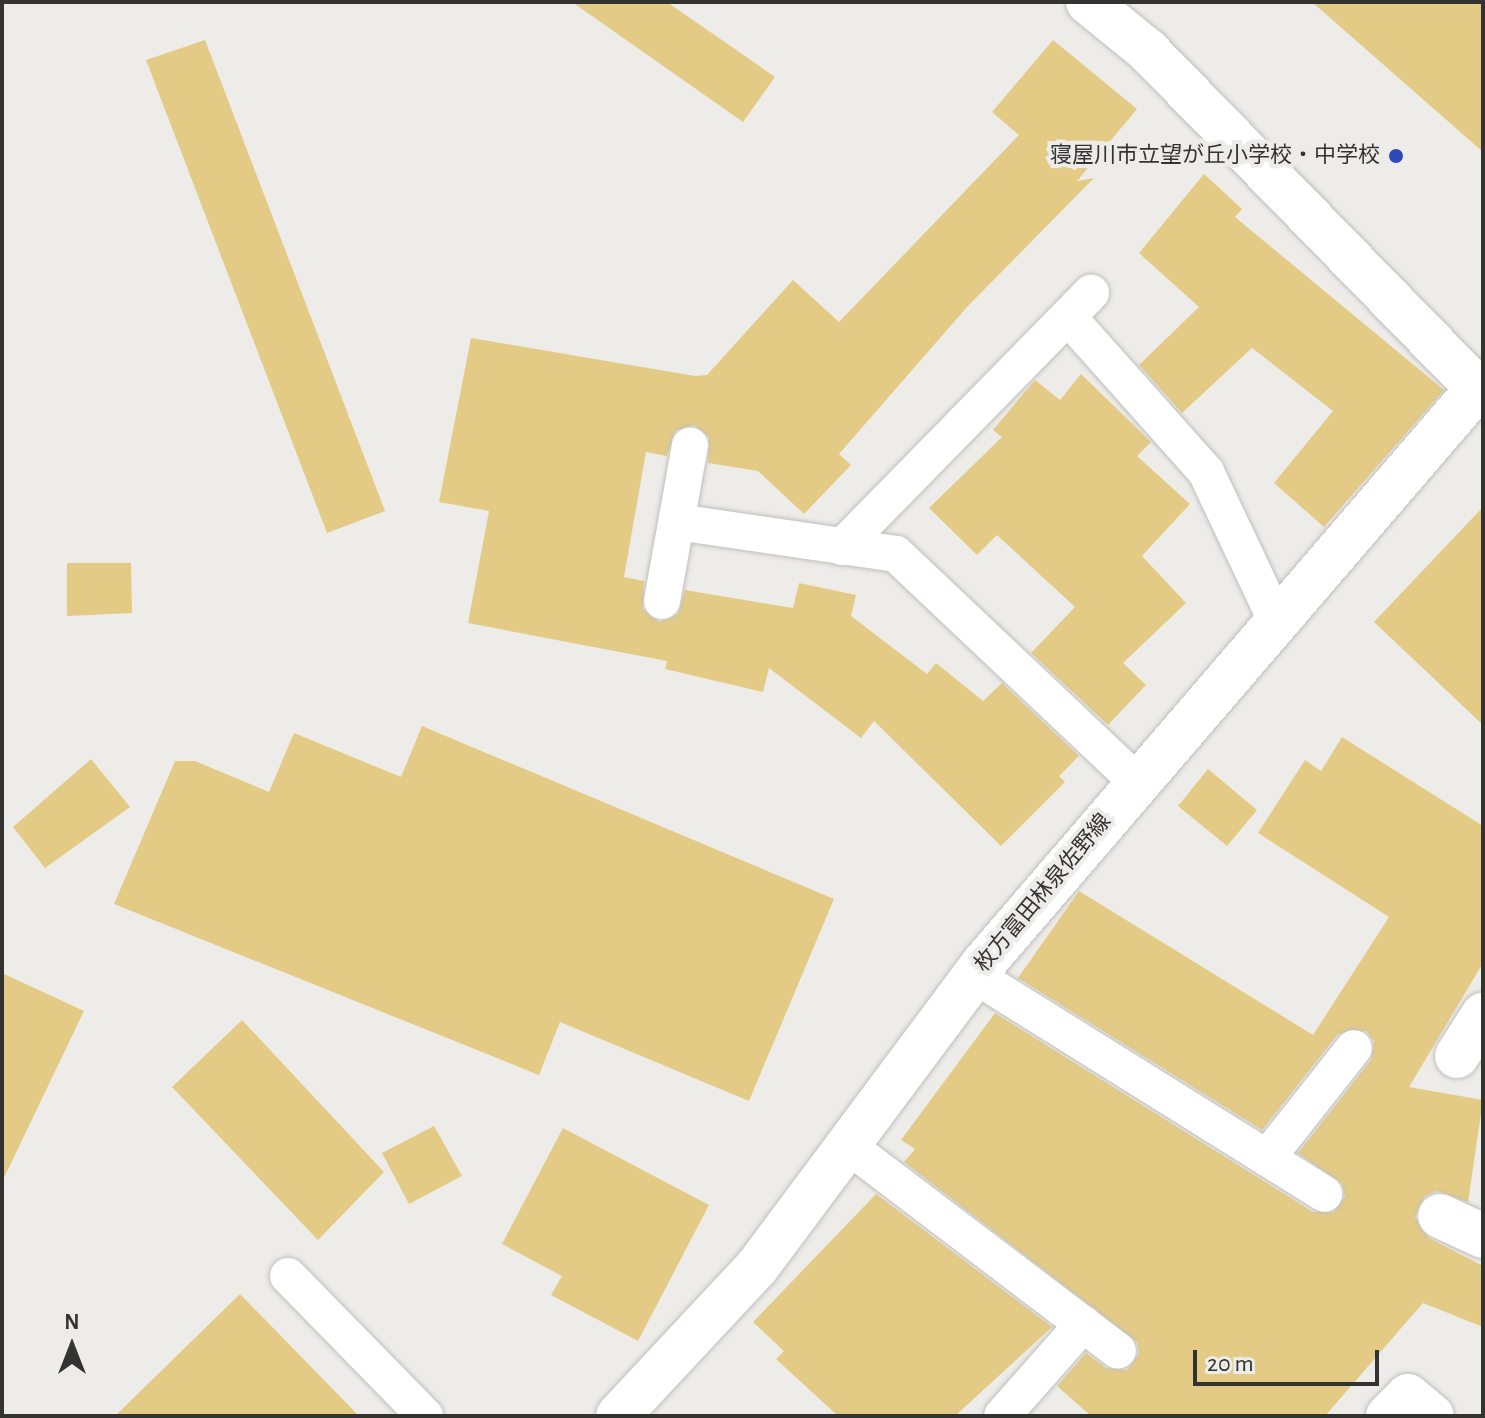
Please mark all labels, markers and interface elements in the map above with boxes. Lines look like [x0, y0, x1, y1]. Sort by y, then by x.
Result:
place label: 寝屋川市立望が丘小学校・中学校 [1050, 143, 1380, 169]
marker: 寝屋川市立望が丘小学校・中学校 [1387, 147, 1405, 165]
street label: 枚方富田林泉佐野線 [969, 809, 1117, 977]
north arrow [32, 1306, 112, 1386]
text: N [64, 1311, 80, 1333]
scale bar [1197, 1334, 1383, 1384]
text: 20 m [1207, 1352, 1254, 1376]

